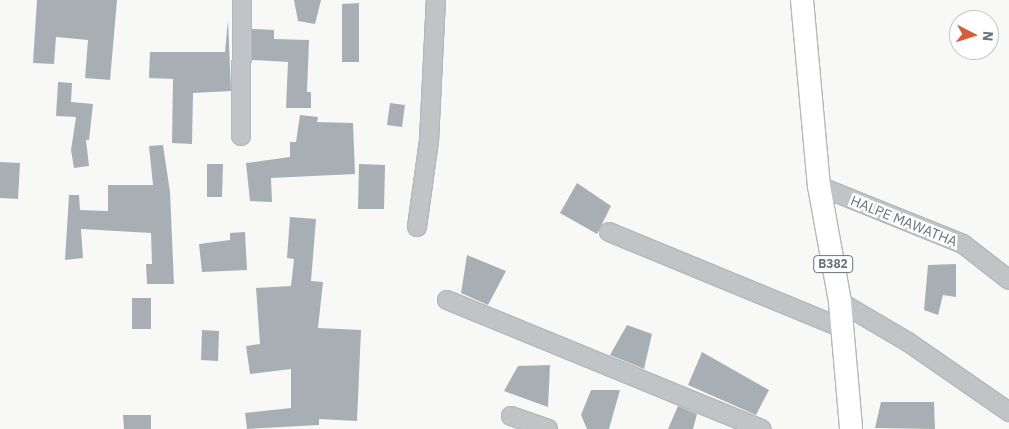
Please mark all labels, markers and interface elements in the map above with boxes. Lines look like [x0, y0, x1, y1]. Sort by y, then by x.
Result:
north arrow [949, 10, 999, 60]
text: N [979, 30, 997, 42]
street label: HALPE MAWATHA [848, 192, 960, 250]
road number: B382 [813, 254, 853, 274]

